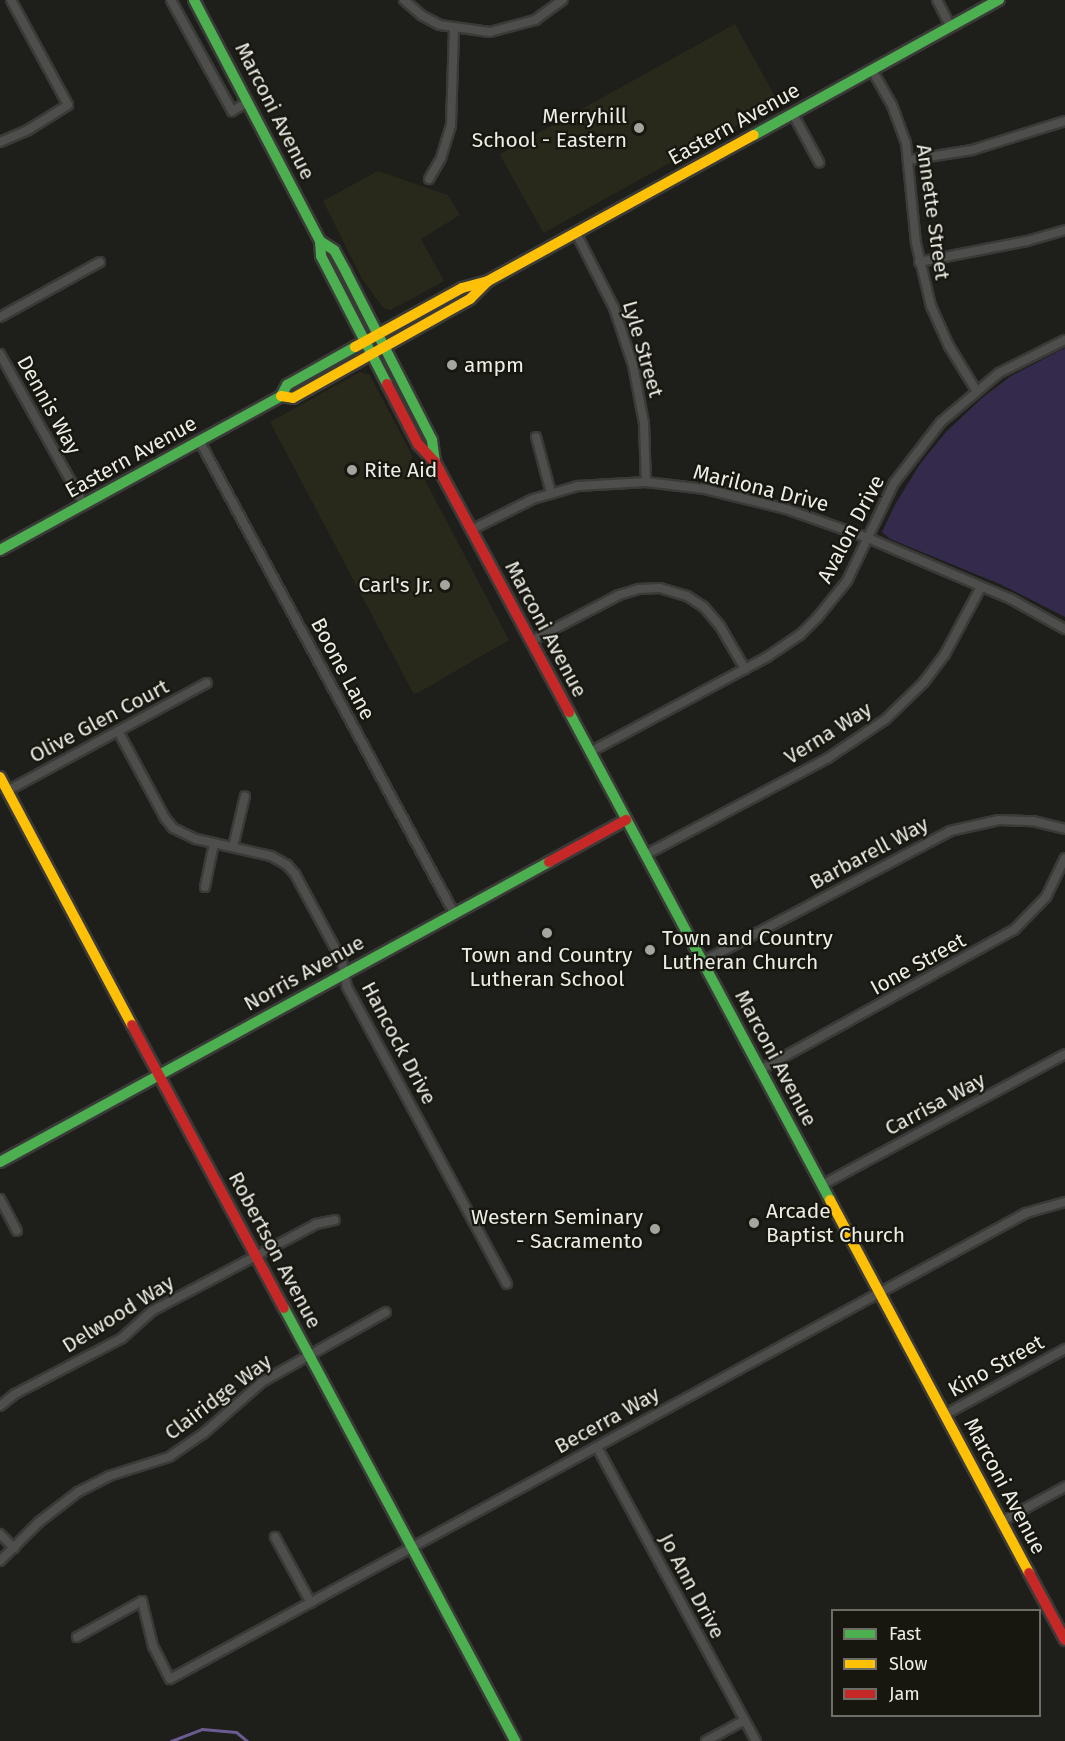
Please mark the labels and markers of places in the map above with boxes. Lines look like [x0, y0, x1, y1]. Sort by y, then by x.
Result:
place label: Merryhill School - Eastern [472, 103, 627, 153]
marker: Merryhill School - Eastern [632, 121, 646, 135]
place label: ampm [464, 352, 524, 378]
marker: ampm [445, 358, 459, 372]
place label: Rite Aid [364, 457, 437, 483]
marker: Rite Aid [345, 463, 359, 477]
place label: Carl's Jr. [358, 572, 433, 598]
marker: Carl's Jr. [438, 578, 452, 592]
place label: Town and Country Lutheran Church [662, 925, 833, 975]
marker: Town and Country Lutheran School [540, 926, 554, 940]
place label: Town and Country Lutheran School [462, 942, 632, 992]
marker: Town and Country Lutheran Church [643, 943, 657, 957]
place label: Arcade Baptist Church [766, 1198, 905, 1248]
place label: Western Seminary - Sacramento [471, 1204, 643, 1254]
marker: Arcade Baptist Church [747, 1216, 761, 1230]
marker: Western Seminary - Sacramento [648, 1222, 662, 1236]

